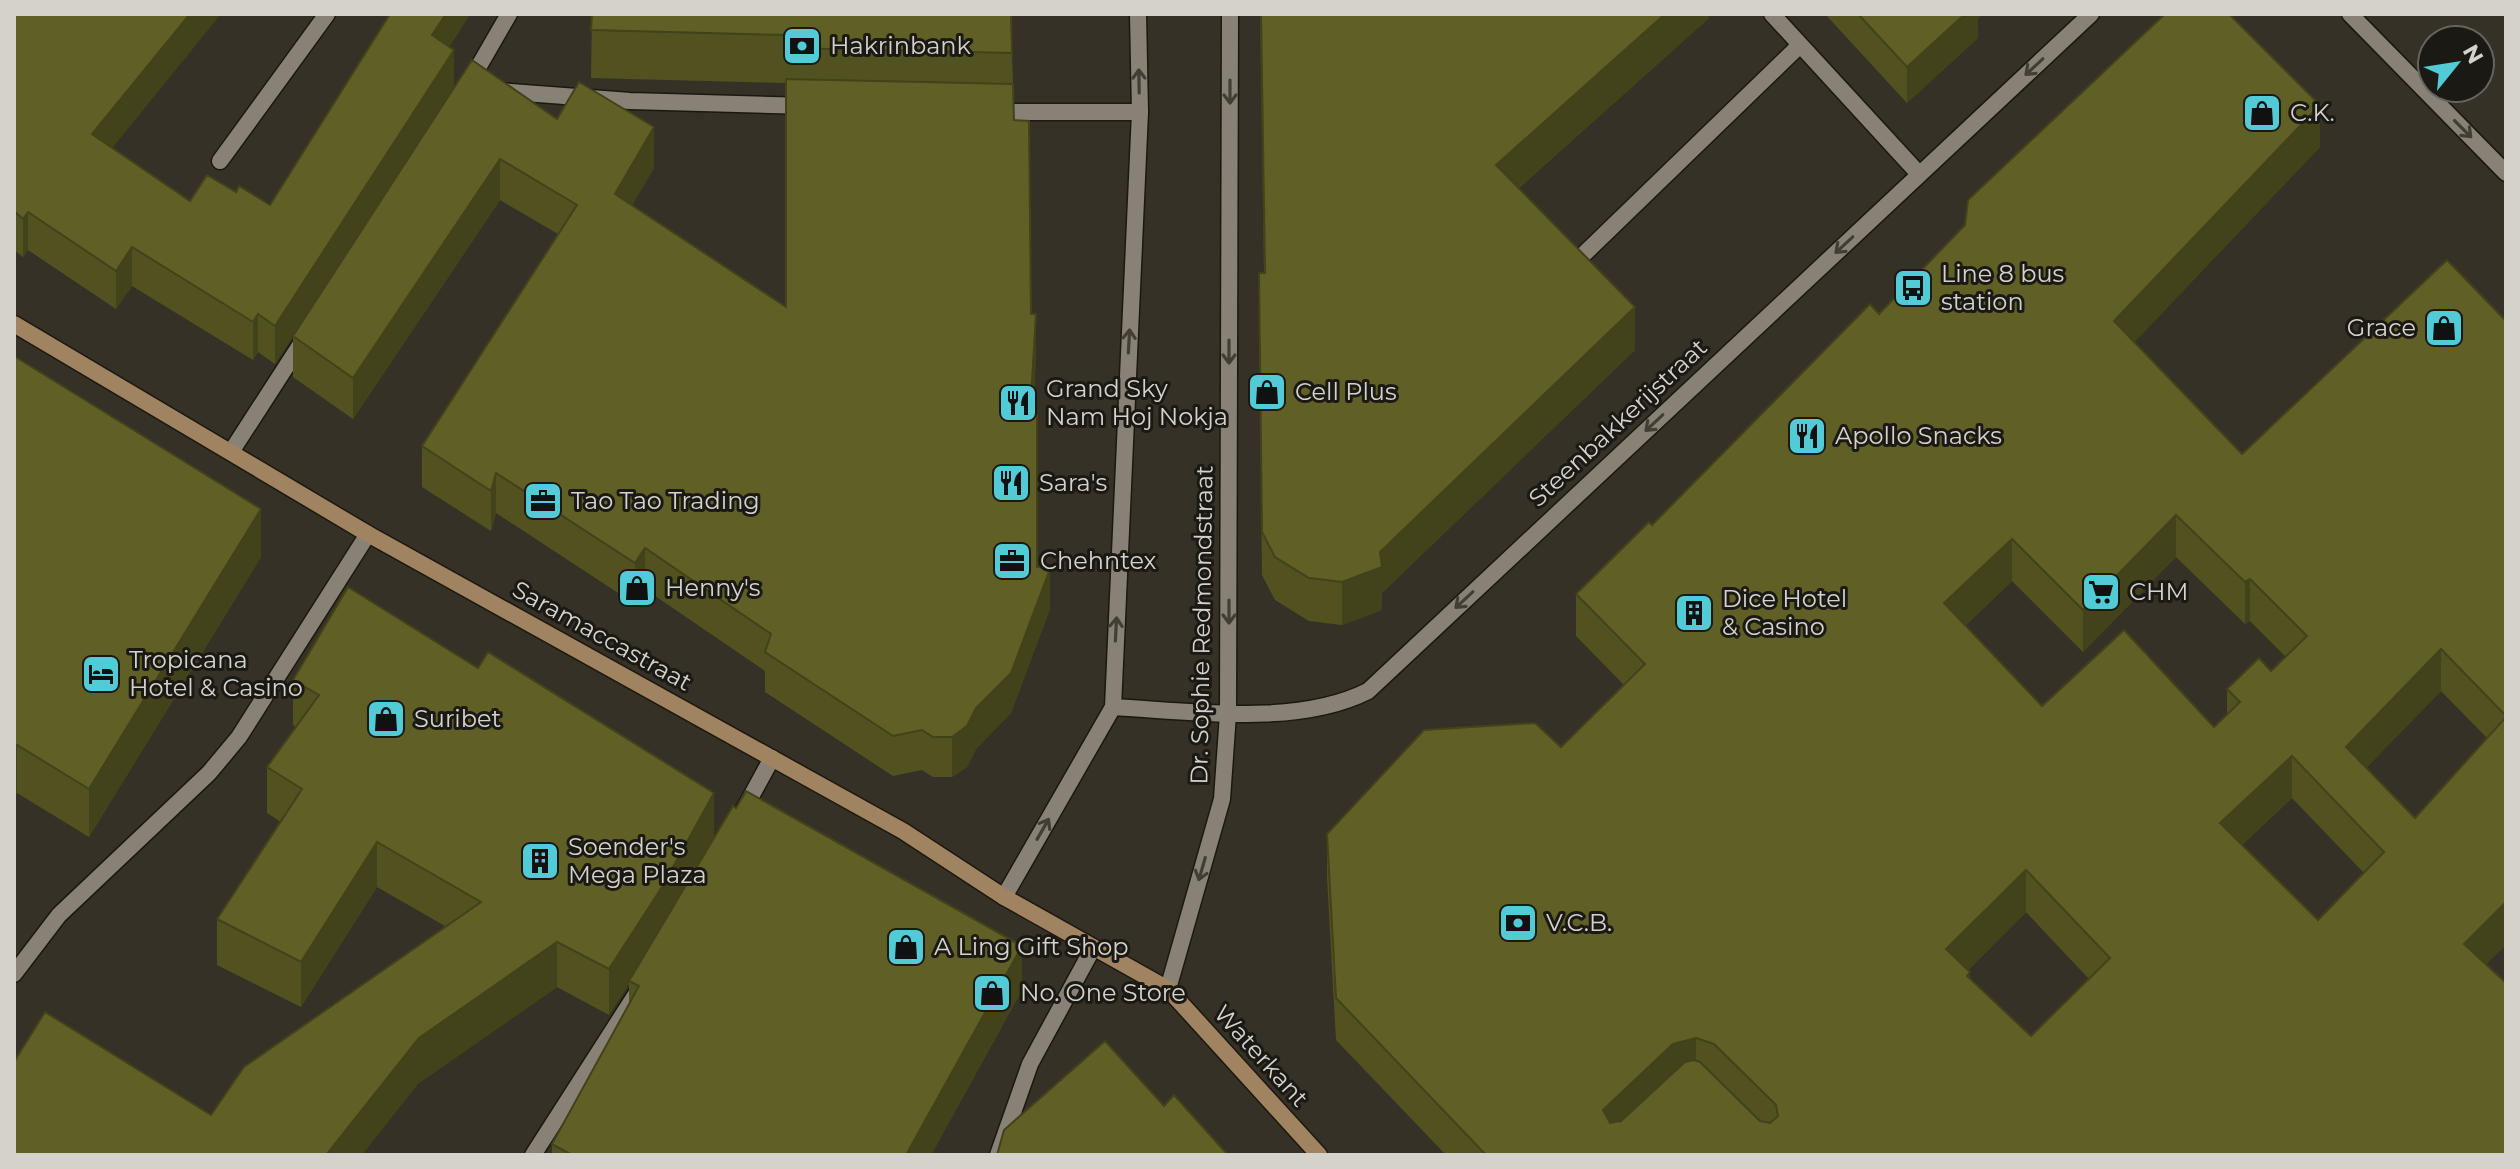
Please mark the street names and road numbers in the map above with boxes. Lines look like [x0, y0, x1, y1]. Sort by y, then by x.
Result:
street label: Steenbakkerijstraat [1523, 332, 1713, 513]
street label: Dr. Sophie Redmondstraat [1184, 465, 1219, 785]
street label: Saramaccastraat [508, 574, 697, 697]
street label: Waterkant [1208, 999, 1315, 1113]

